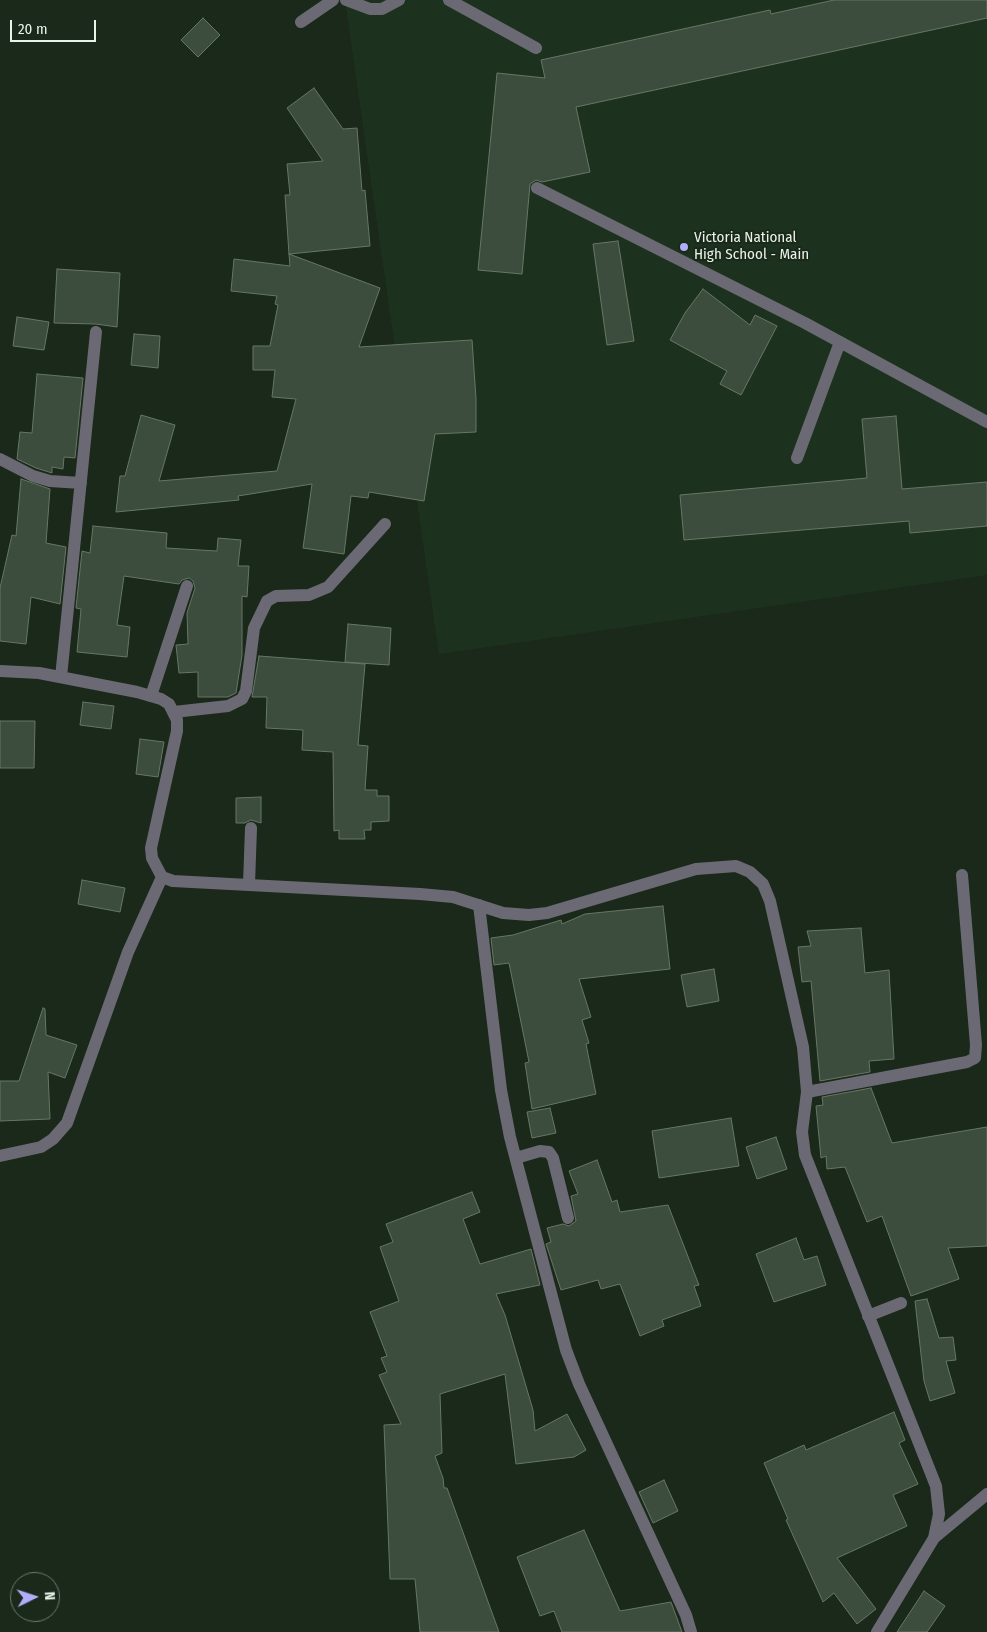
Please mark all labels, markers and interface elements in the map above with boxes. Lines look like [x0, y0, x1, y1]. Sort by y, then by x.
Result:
scale bar [12, 10, 99, 42]
text: 20 m [18, 20, 48, 38]
place label: Victoria National High School - Main [694, 229, 809, 264]
marker: Victoria National High School - Main [678, 241, 690, 253]
north arrow [10, 1572, 60, 1622]
text: N [41, 1591, 58, 1601]

